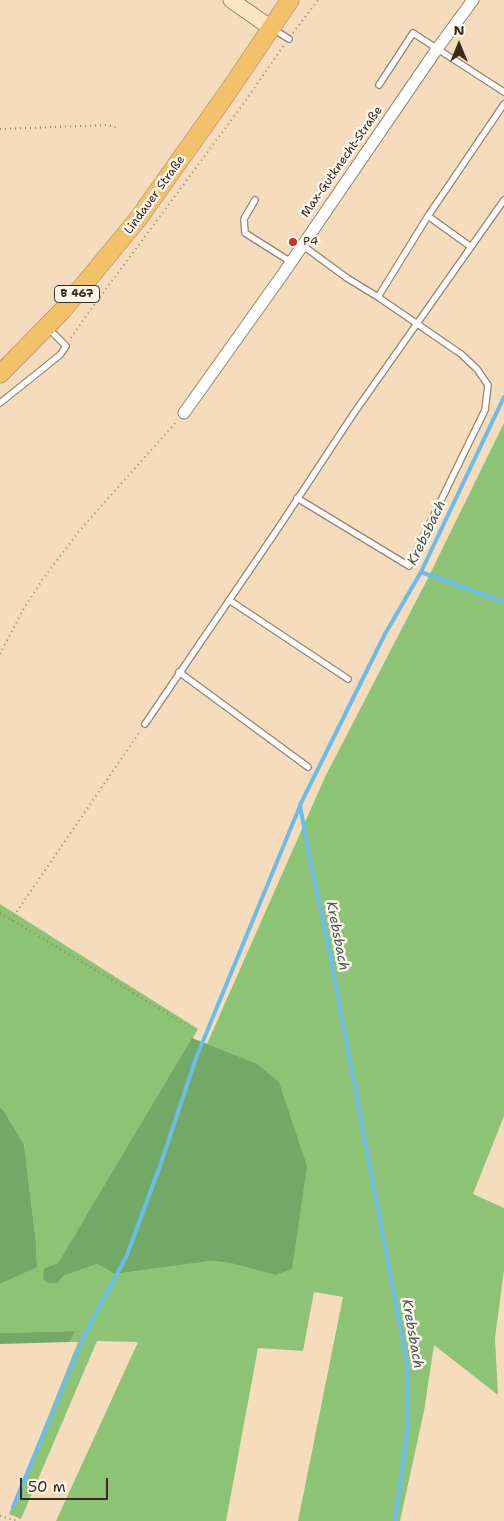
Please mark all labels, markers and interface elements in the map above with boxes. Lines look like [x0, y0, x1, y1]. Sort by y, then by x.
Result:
north arrow [434, 20, 484, 70]
text: N [453, 21, 465, 39]
street label: Max-Gutknecht-Straße [298, 104, 386, 220]
street label: Lindauer Straße [122, 153, 188, 237]
place label: P4 [303, 235, 318, 249]
marker: P4 [287, 236, 299, 248]
road number: B 467 [54, 286, 100, 302]
water label: Krebsbach [404, 498, 450, 568]
water label: Krebsbach [322, 900, 352, 972]
water label: Krebsbach [398, 1298, 426, 1370]
scale bar [22, 1468, 110, 1500]
text: 50 m [28, 1477, 66, 1497]

